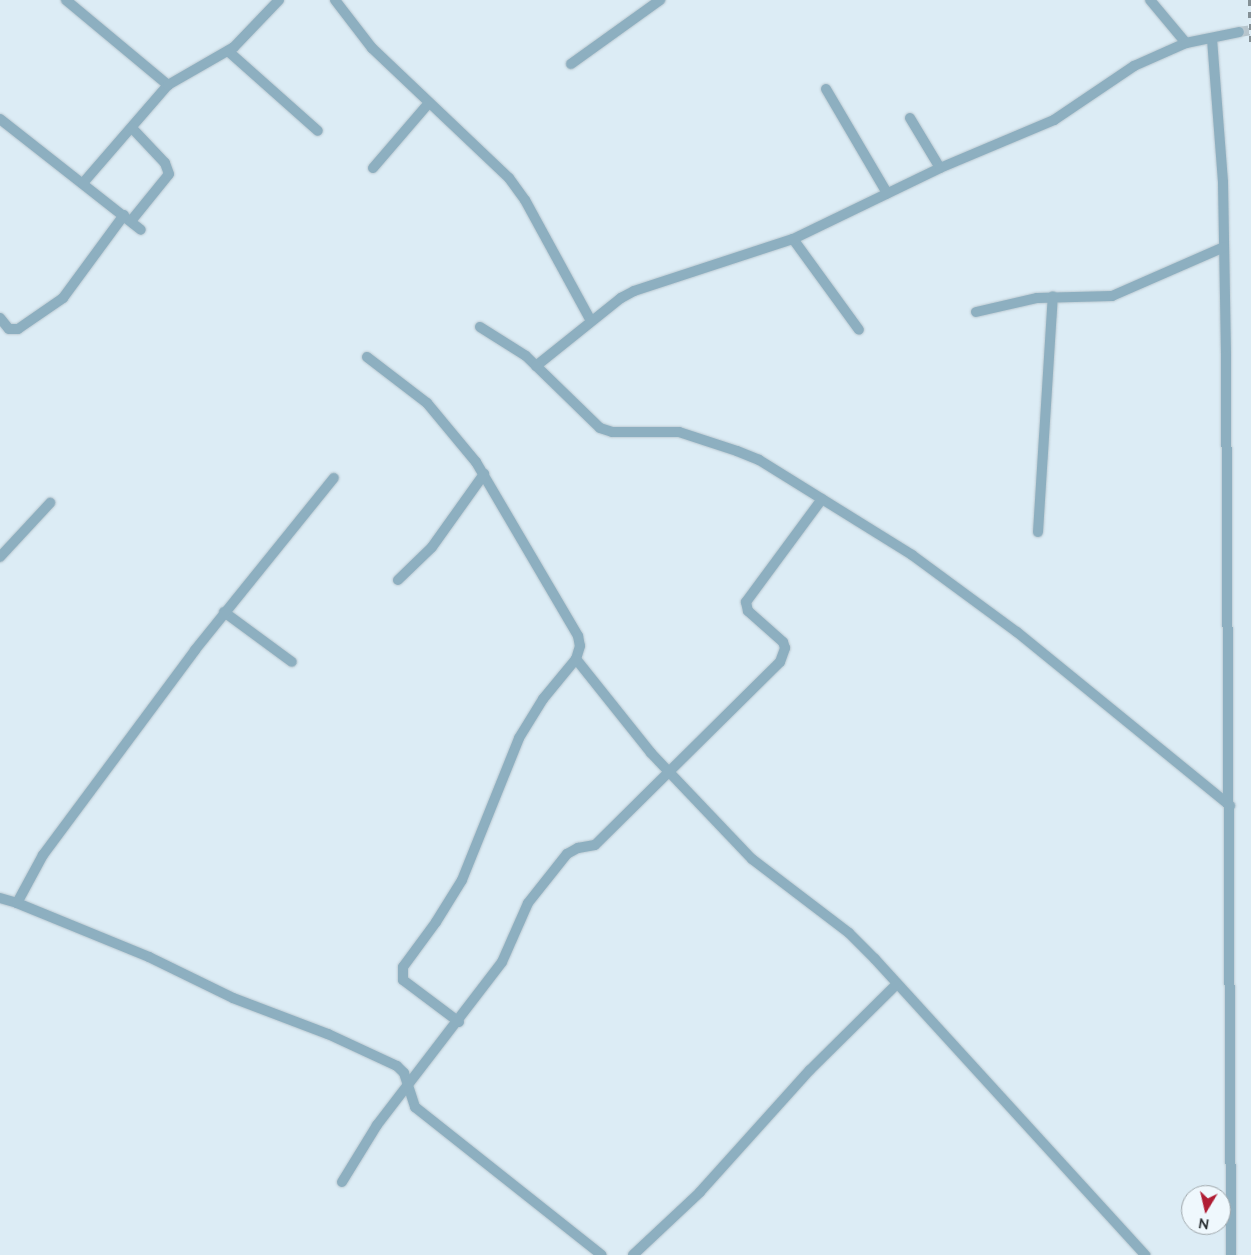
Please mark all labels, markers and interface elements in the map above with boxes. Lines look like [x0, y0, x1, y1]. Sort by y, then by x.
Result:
north arrow [1181, 1185, 1231, 1235]
text: N [1197, 1214, 1210, 1234]

